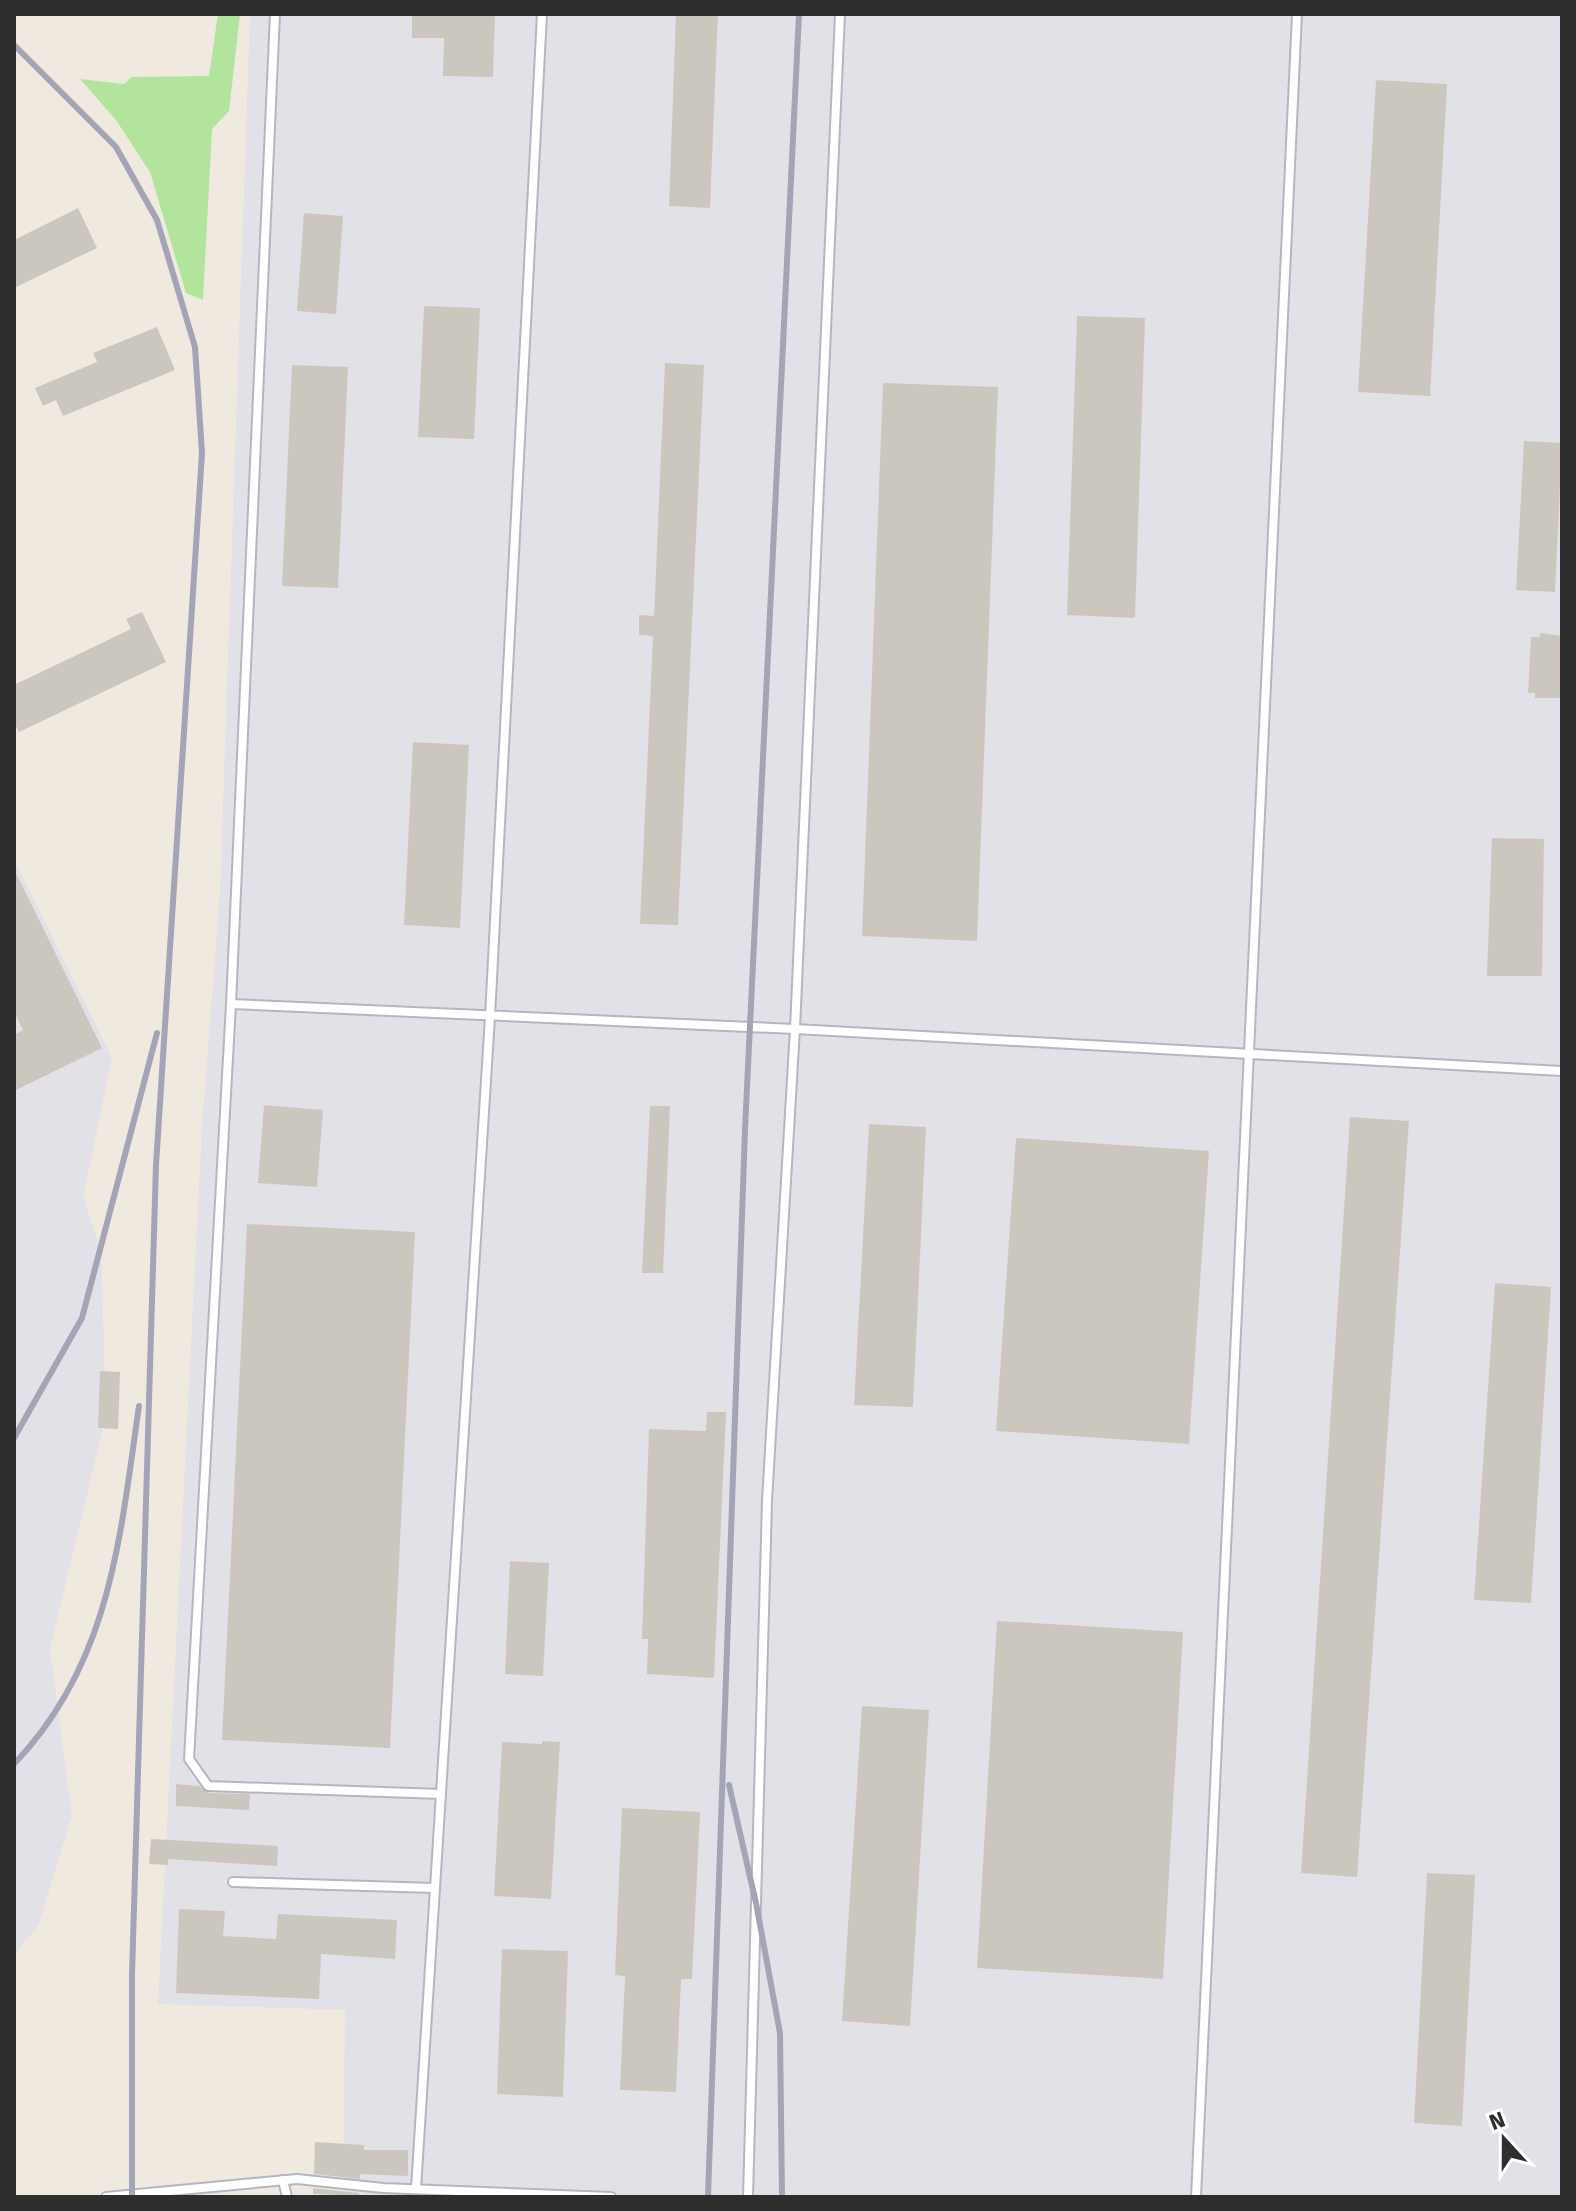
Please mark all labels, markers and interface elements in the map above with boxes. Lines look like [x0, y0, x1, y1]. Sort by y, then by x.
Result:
north arrow [1464, 2099, 1544, 2179]
text: N [1485, 2106, 1509, 2136]

